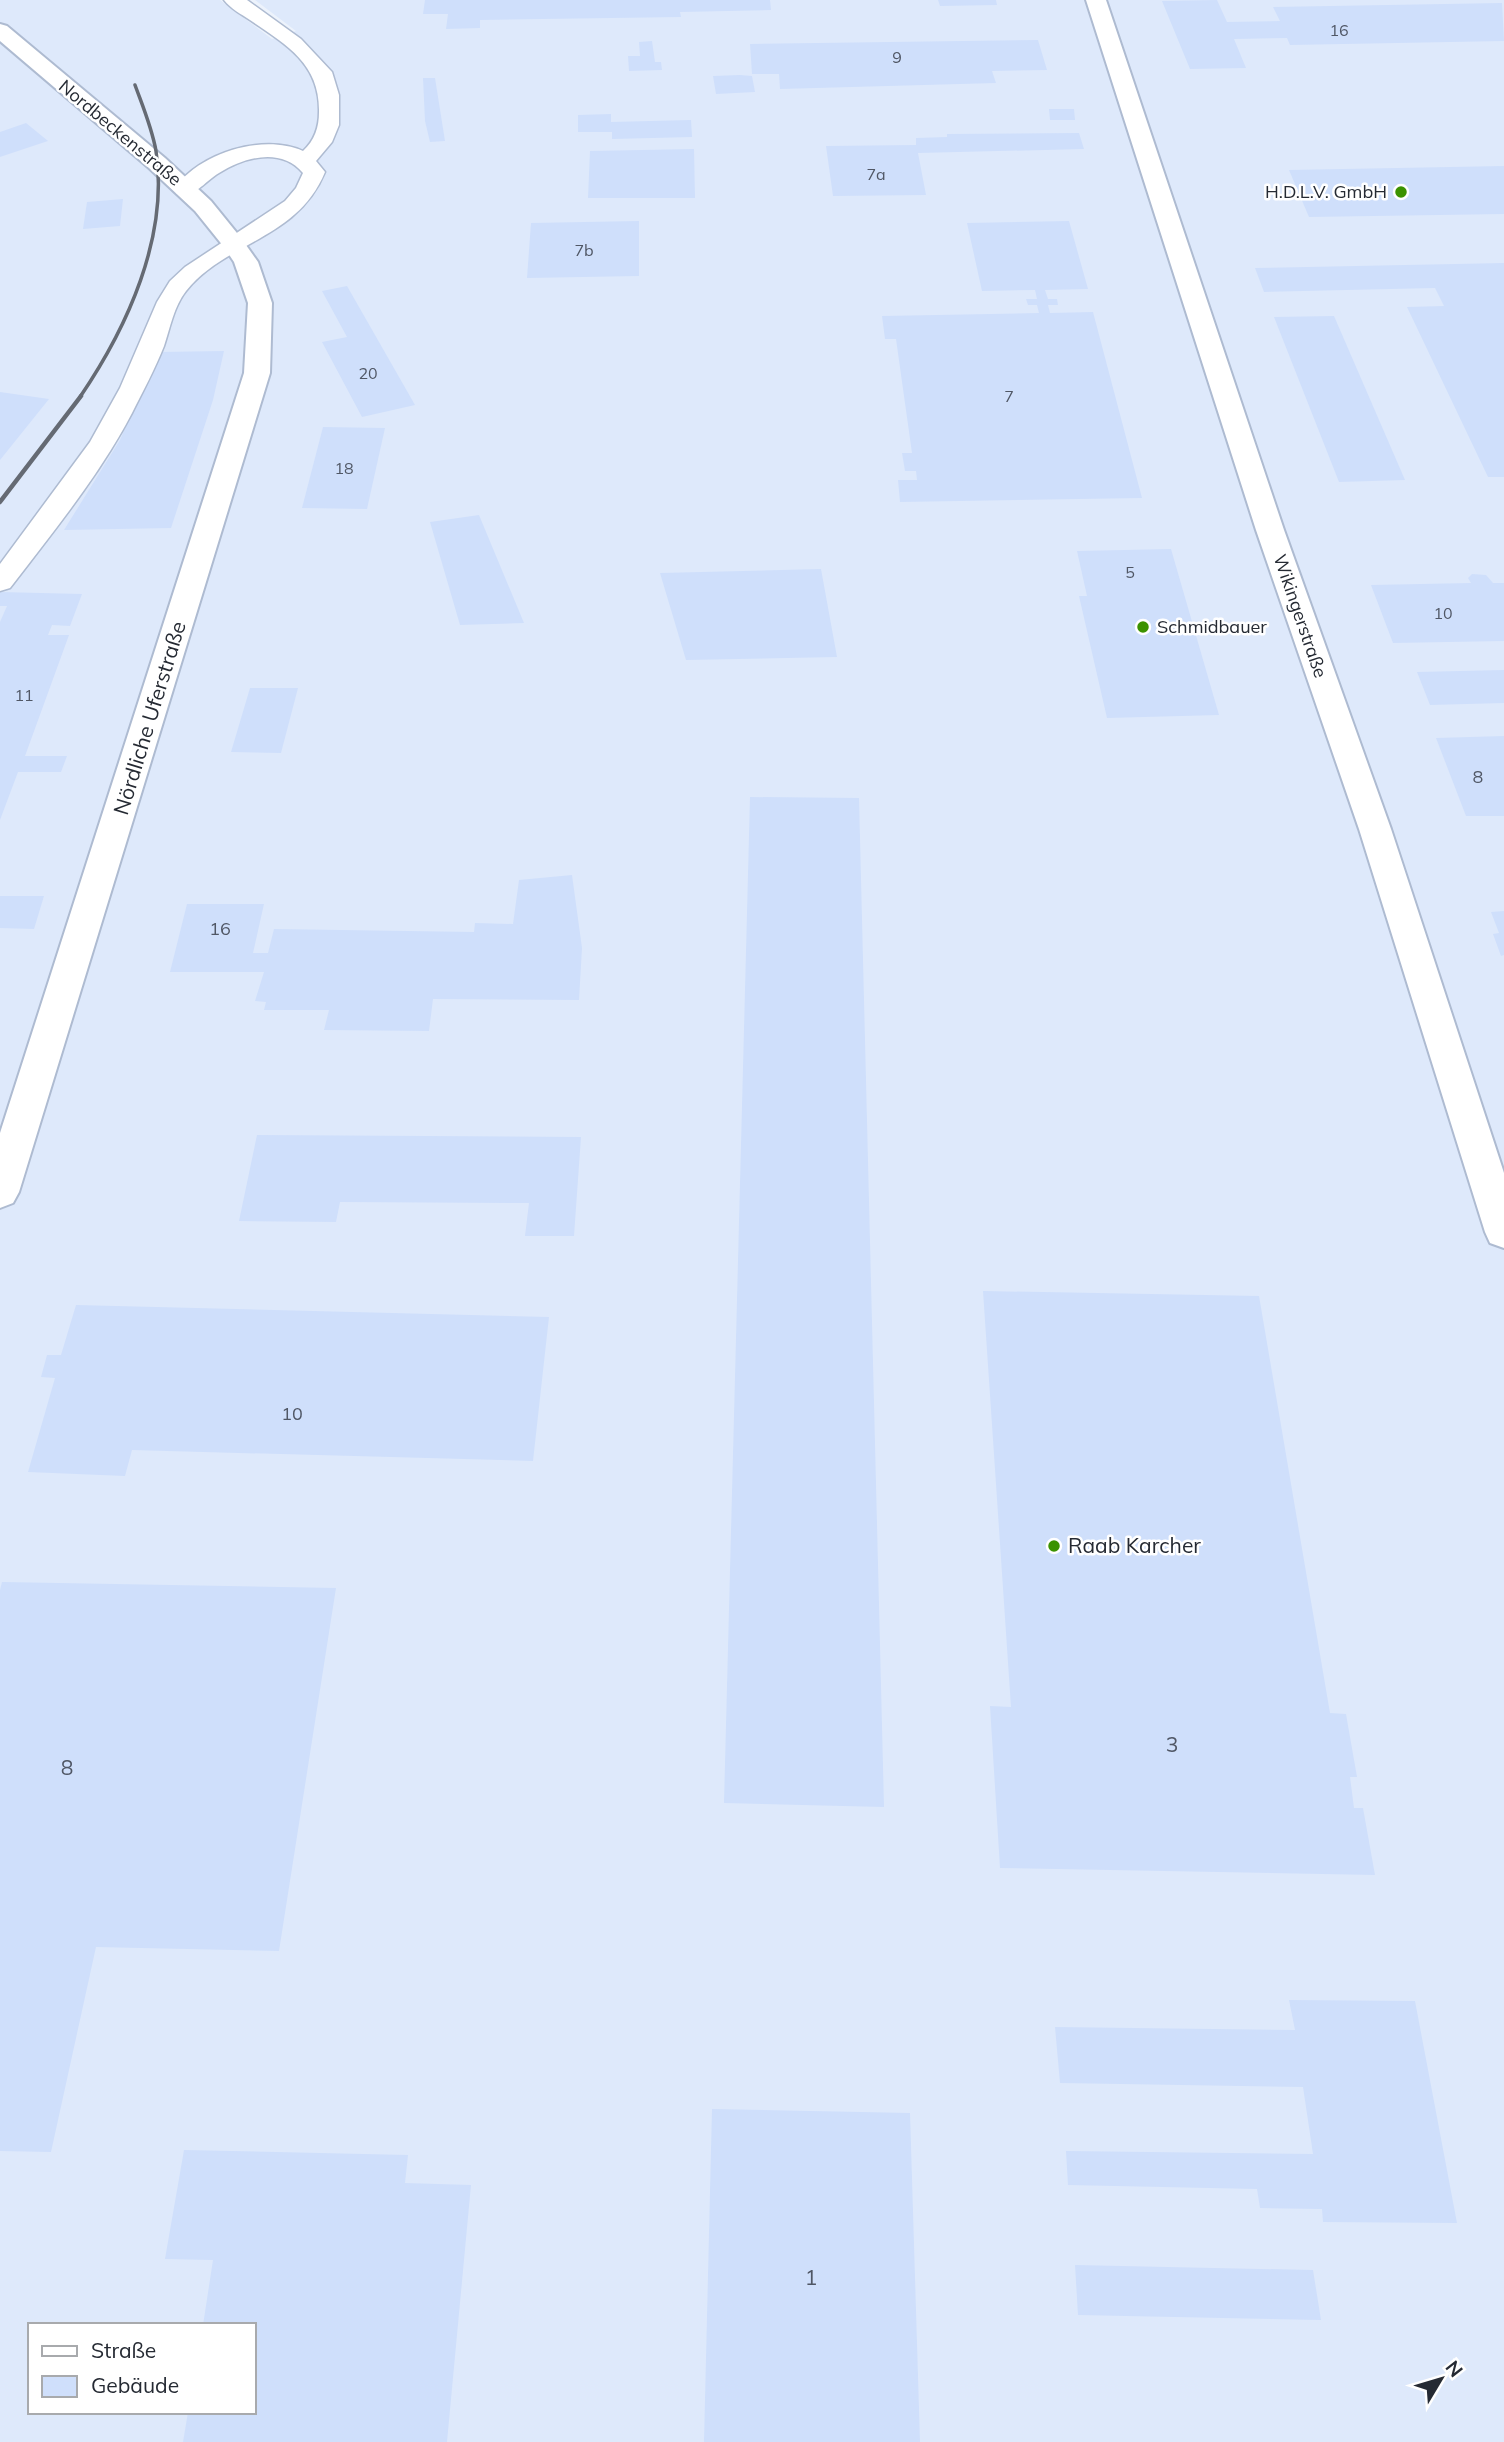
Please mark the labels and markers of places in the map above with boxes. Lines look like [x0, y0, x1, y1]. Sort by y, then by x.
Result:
place label: H.D.L.V. GmbH [1265, 180, 1387, 203]
marker: H.D.L.V. GmbH [1393, 184, 1409, 200]
place label: Schmidbauer [1157, 615, 1267, 638]
marker: Schmidbauer [1135, 619, 1151, 635]
place label: Raab Karcher [1068, 1532, 1201, 1558]
marker: Raab Karcher [1046, 1538, 1062, 1554]

